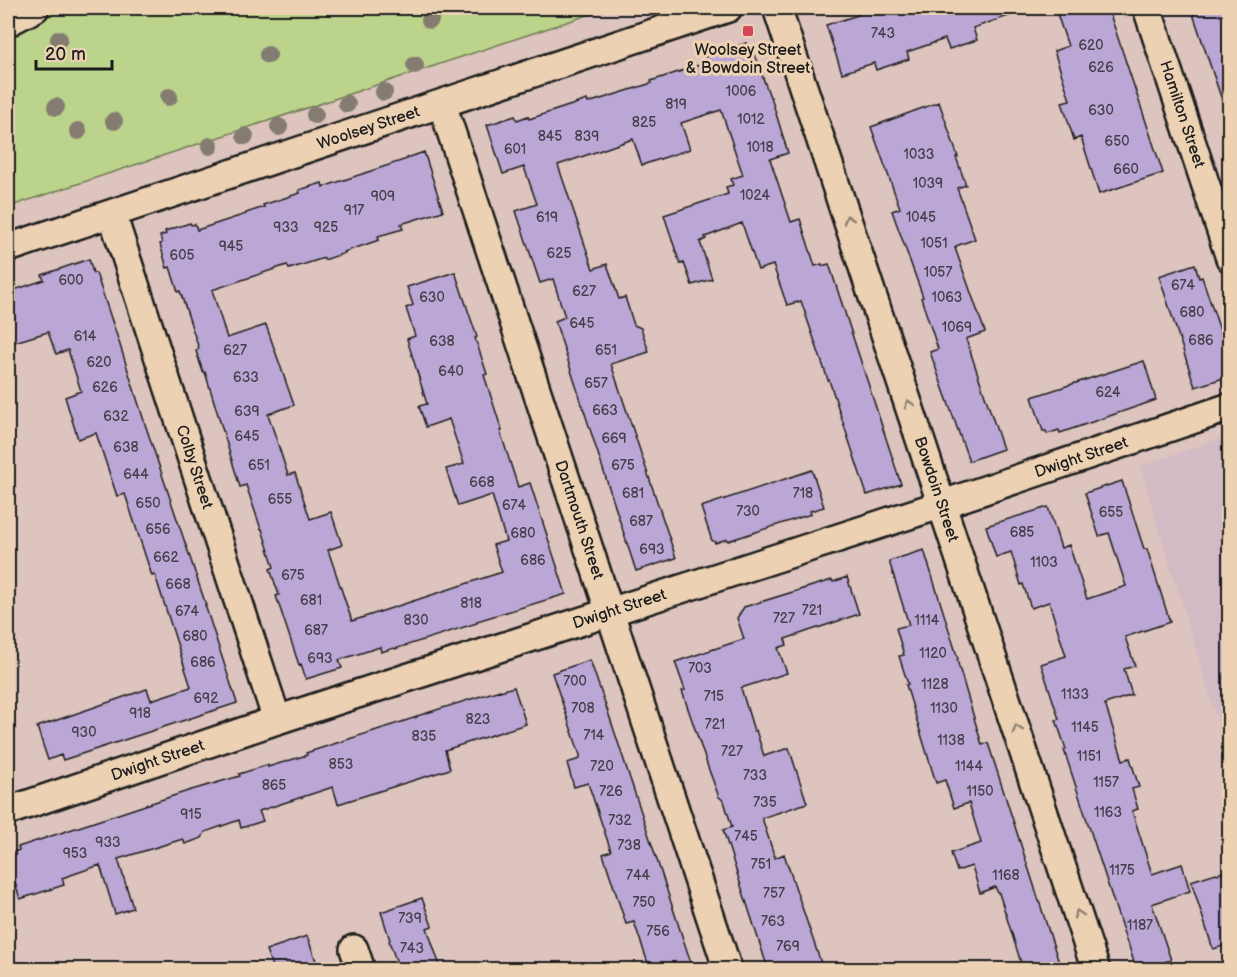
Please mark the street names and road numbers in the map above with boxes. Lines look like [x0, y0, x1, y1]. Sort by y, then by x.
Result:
street label: Hamilton Street [1156, 58, 1209, 170]
street label: Woolsey Street [315, 102, 422, 154]
street label: Colby Street [172, 423, 217, 511]
street label: Dwight Street [1032, 433, 1130, 482]
street label: Bowdoin Street [910, 434, 963, 544]
street label: Dartmouth Street [551, 458, 608, 582]
street label: Dwight Street [570, 585, 669, 633]
street label: Dwight Street [109, 736, 207, 785]

